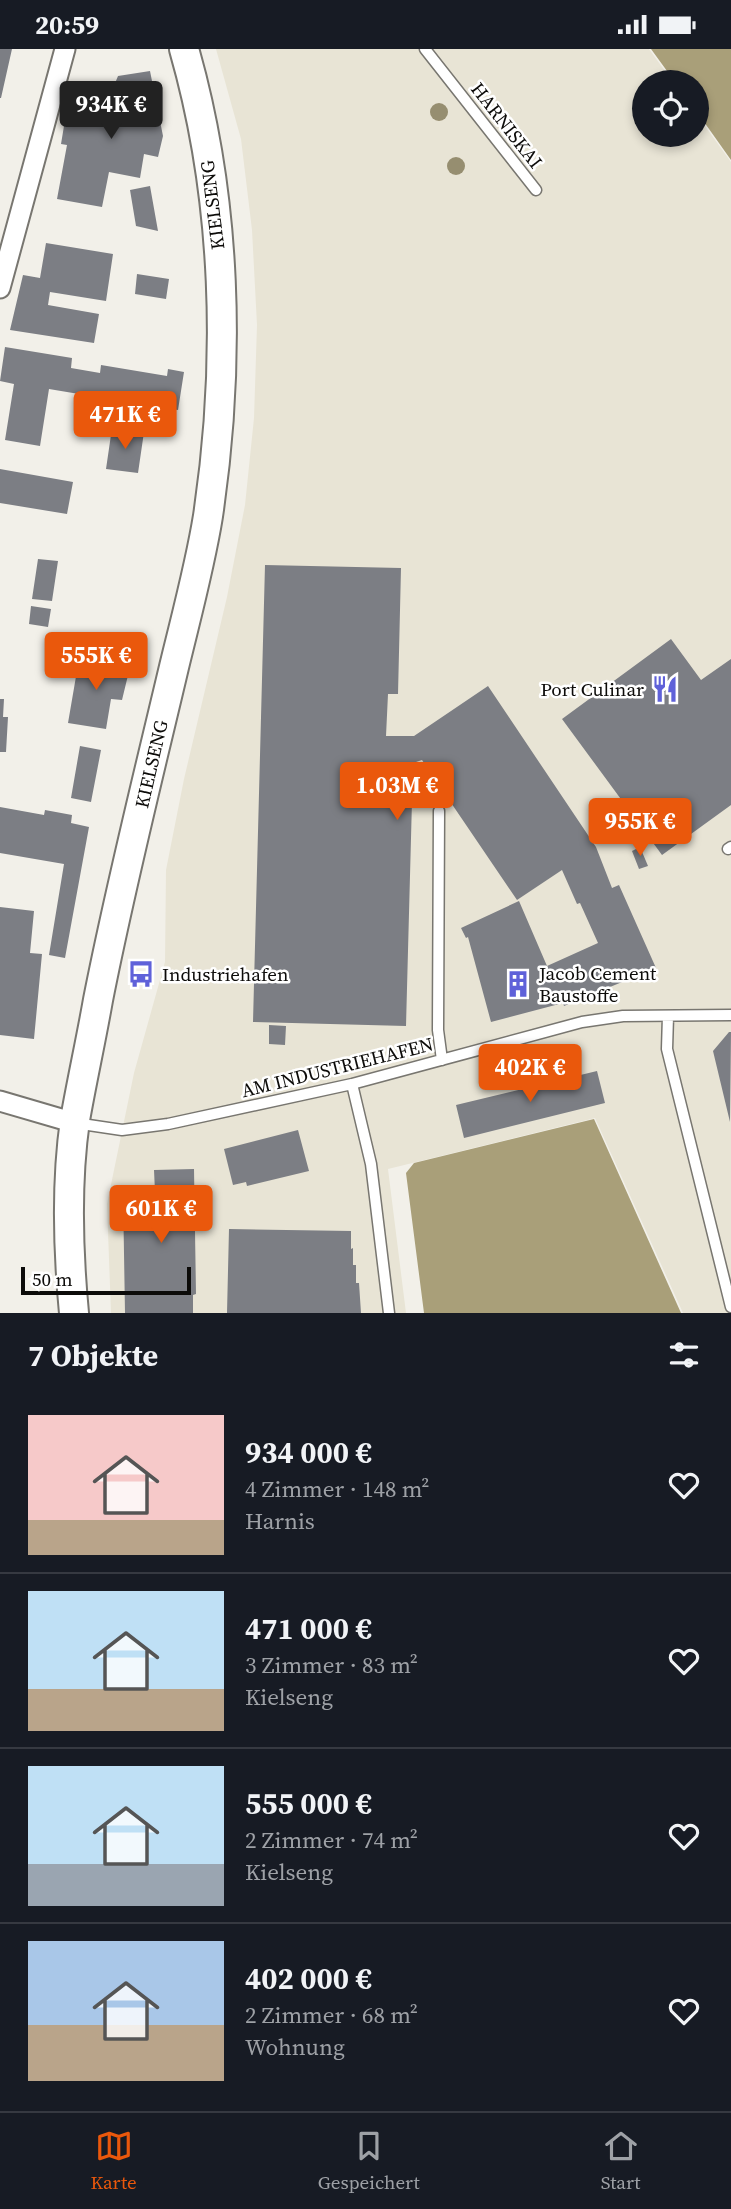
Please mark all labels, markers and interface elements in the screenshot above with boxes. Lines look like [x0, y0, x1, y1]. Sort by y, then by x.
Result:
text: 20:59 [35, 7, 99, 43]
map controls [632, 70, 709, 147]
button: locate [632, 70, 709, 147]
street label: HARNISKAI [465, 77, 549, 173]
pin: 934K € [54, 81, 168, 141]
text: 934K € [76, 88, 146, 120]
street label: KIELSENG [194, 159, 230, 251]
pin: 471K € [68, 391, 182, 451]
text: 471K € [90, 398, 160, 430]
pin: 555K € [39, 633, 153, 692]
text: 555K € [61, 639, 131, 671]
restaurant icon: Port Culinar [650, 674, 680, 704]
place label: Port Culinar [540, 676, 644, 702]
street label: KIELSENG [128, 717, 174, 811]
pin: 1.03M € [332, 763, 462, 822]
text: 1.03M € [356, 769, 438, 801]
pin: 955K € [583, 799, 697, 858]
text: 955K € [605, 805, 675, 837]
bus stop icon: Industriehafen [126, 959, 156, 989]
place label: Jacob Cement Baustoffe [538, 960, 657, 1008]
place label: Industriehafen [162, 961, 289, 987]
building icon: Jacob Cement Baustoffe [503, 969, 533, 999]
street label: AM INDUSTRIEHAFEN [238, 1031, 436, 1103]
pin: 402K € [473, 1045, 587, 1104]
text: 402K € [495, 1051, 565, 1083]
pin: 601K € [104, 1185, 218, 1245]
text: 601K € [126, 1192, 196, 1224]
scale bar [21, 1264, 191, 1296]
text: 50 m [32, 1266, 73, 1292]
text: 7 Objekte [28, 1335, 158, 1376]
icon: filters [665, 1336, 703, 1374]
text: 934 000 € [245, 1432, 372, 1473]
icon: home [84, 1443, 168, 1527]
icon: heart [665, 1466, 703, 1504]
text: 4 Zimmer · 148 m² [245, 1473, 429, 1505]
text: Harnis [245, 1505, 315, 1537]
text: 471 000 € [245, 1608, 372, 1649]
icon: home [84, 1619, 168, 1703]
icon: heart [665, 1642, 703, 1680]
text: 3 Zimmer · 83 m² [245, 1649, 418, 1681]
text: Kielseng [245, 1681, 333, 1713]
text: 555 000 € [245, 1783, 372, 1824]
icon: home [84, 1794, 168, 1878]
icon: heart [665, 1817, 703, 1855]
text: 2 Zimmer · 74 m² [245, 1824, 418, 1856]
text: Kielseng [245, 1856, 333, 1888]
text: 402 000 € [245, 1958, 372, 1999]
icon: home [84, 1969, 168, 2053]
icon: heart [665, 1992, 703, 2030]
text: 2 Zimmer · 68 m² [245, 1999, 418, 2031]
text: Wohnung [245, 2031, 345, 2063]
tab: Karte [90, 2127, 137, 2195]
tab: Gespeichert [318, 2127, 420, 2195]
tab: Start [601, 2127, 641, 2195]

